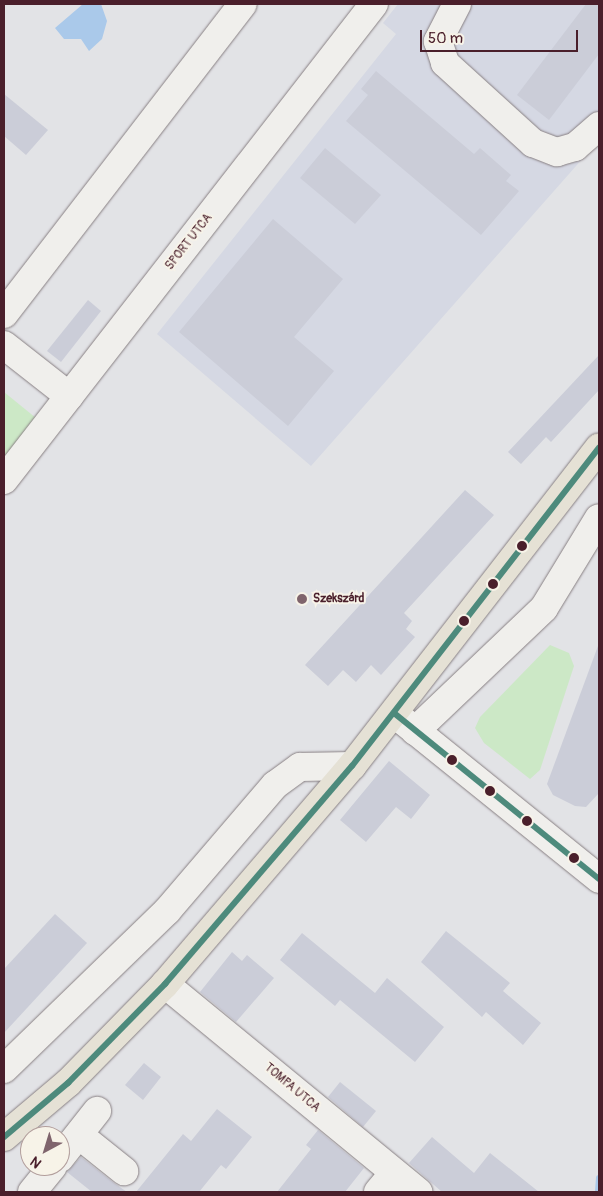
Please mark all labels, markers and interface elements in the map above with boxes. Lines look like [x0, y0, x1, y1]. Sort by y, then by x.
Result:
scale bar [423, 20, 580, 52]
text: 50 m [428, 29, 463, 48]
street label: SPORT UTCA [163, 211, 215, 273]
unlabelled marker [517, 541, 527, 551]
unlabelled marker [488, 579, 498, 589]
marker: Szekszárd [295, 592, 309, 606]
place label: Szekszárd [313, 592, 364, 606]
unlabelled marker [459, 616, 469, 626]
unlabelled marker [447, 755, 457, 765]
unlabelled marker [485, 786, 495, 796]
unlabelled marker [522, 816, 532, 826]
unlabelled marker [569, 853, 579, 863]
street label: TOMPA UTCA [261, 1060, 323, 1116]
north arrow [20, 1126, 70, 1176]
text: N [27, 1153, 45, 1172]

